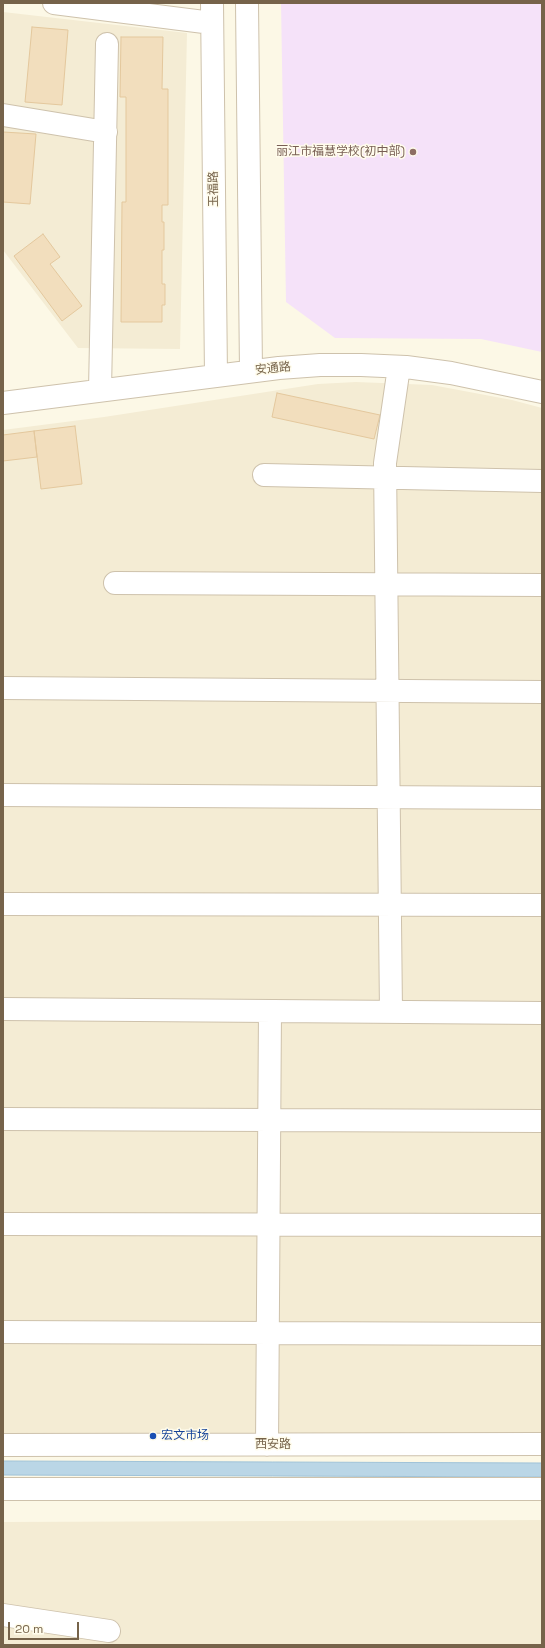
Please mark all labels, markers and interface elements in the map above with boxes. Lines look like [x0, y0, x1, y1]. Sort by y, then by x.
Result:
place label: 丽江市福慧学校(初中部) [276, 145, 405, 159]
marker: 丽江市福慧学校(初中部) [408, 147, 418, 157]
street label: 玉福路 [206, 171, 222, 207]
street label: 安通路 [254, 360, 292, 378]
place label: 宏文市场 [161, 1429, 209, 1443]
marker: 宏文市场 [148, 1431, 158, 1441]
street label: 西安路 [255, 1438, 291, 1452]
scale bar [10, 1614, 81, 1640]
text: 20 m [15, 1621, 43, 1637]

